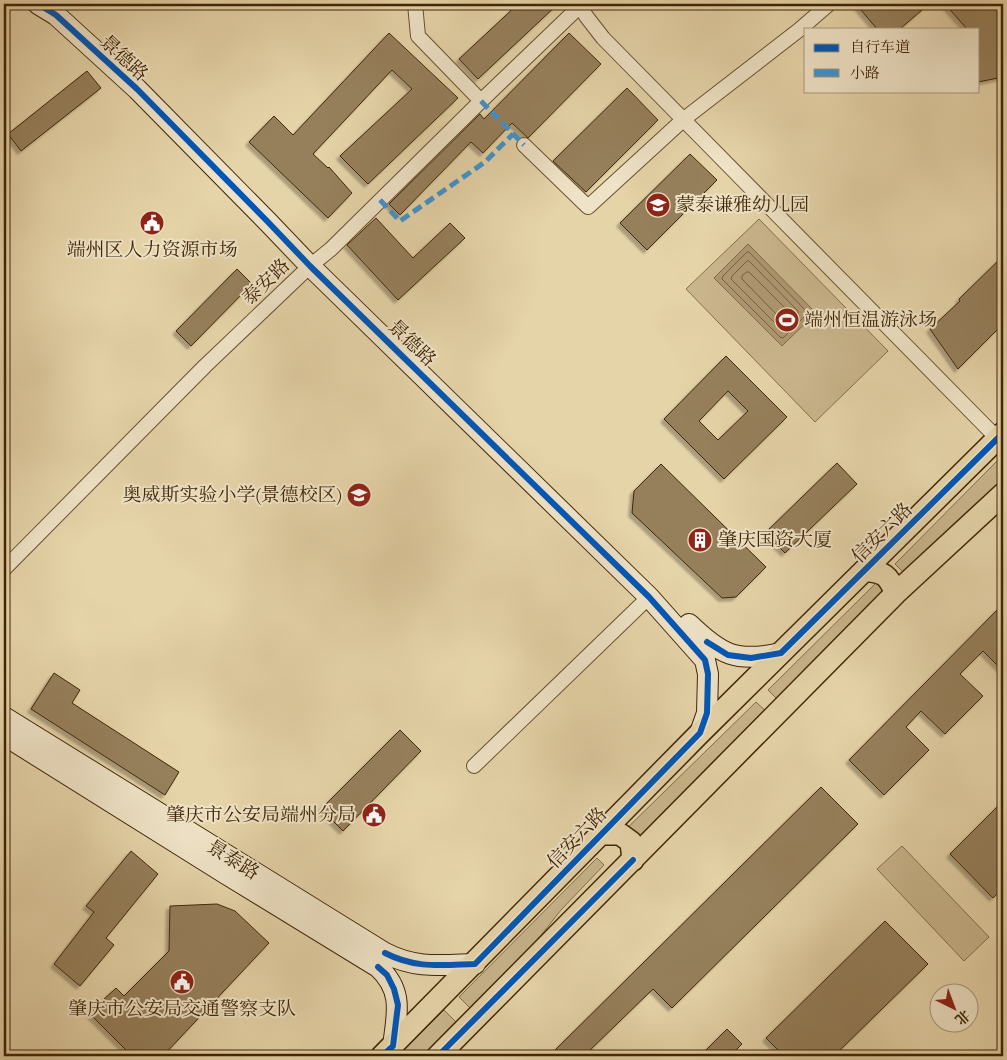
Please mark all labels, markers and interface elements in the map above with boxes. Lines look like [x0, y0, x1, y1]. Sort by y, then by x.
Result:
legend [804, 28, 980, 92]
street label: 景德路 [96, 31, 152, 85]
text: 自行车道 [850, 38, 910, 56]
text: 小路 [850, 64, 880, 82]
school or university icon: 蒙泰谦雅幼儿园 [645, 192, 671, 218]
place label: 蒙泰谦雅幼儿园 [676, 194, 809, 216]
public building icon: 端州区人力资源市场 [139, 210, 165, 236]
place label: 端州区人力资源市场 [66, 239, 238, 261]
street label: 泰安路 [238, 254, 294, 310]
sports icon: 端州恒温游泳场 [774, 307, 800, 333]
place label: 端州恒温游泳场 [804, 309, 937, 331]
street label: 景德路 [384, 315, 440, 371]
school or university icon: 奥威斯实验小学(景德校区) [346, 482, 372, 508]
place label: 奥威斯实验小学(景德校区) [122, 484, 342, 506]
street label: 信安六路 [847, 498, 917, 568]
building icon: 肇庆国资大厦 [687, 527, 713, 553]
place label: 肇庆国资大厦 [718, 529, 832, 551]
public building icon: 肇庆市公安局端州分局 [361, 802, 387, 828]
street label: 信安六路 [543, 803, 611, 873]
place label: 肇庆市公安局端州分局 [166, 804, 356, 826]
street label: 景泰路 [203, 836, 263, 884]
public building icon: 肇庆市公安局交通警察支队 [169, 969, 195, 995]
north arrow [930, 982, 980, 1032]
place label: 肇庆市公安局交通警察支队 [68, 998, 296, 1020]
text: 北 [951, 1006, 973, 1028]

